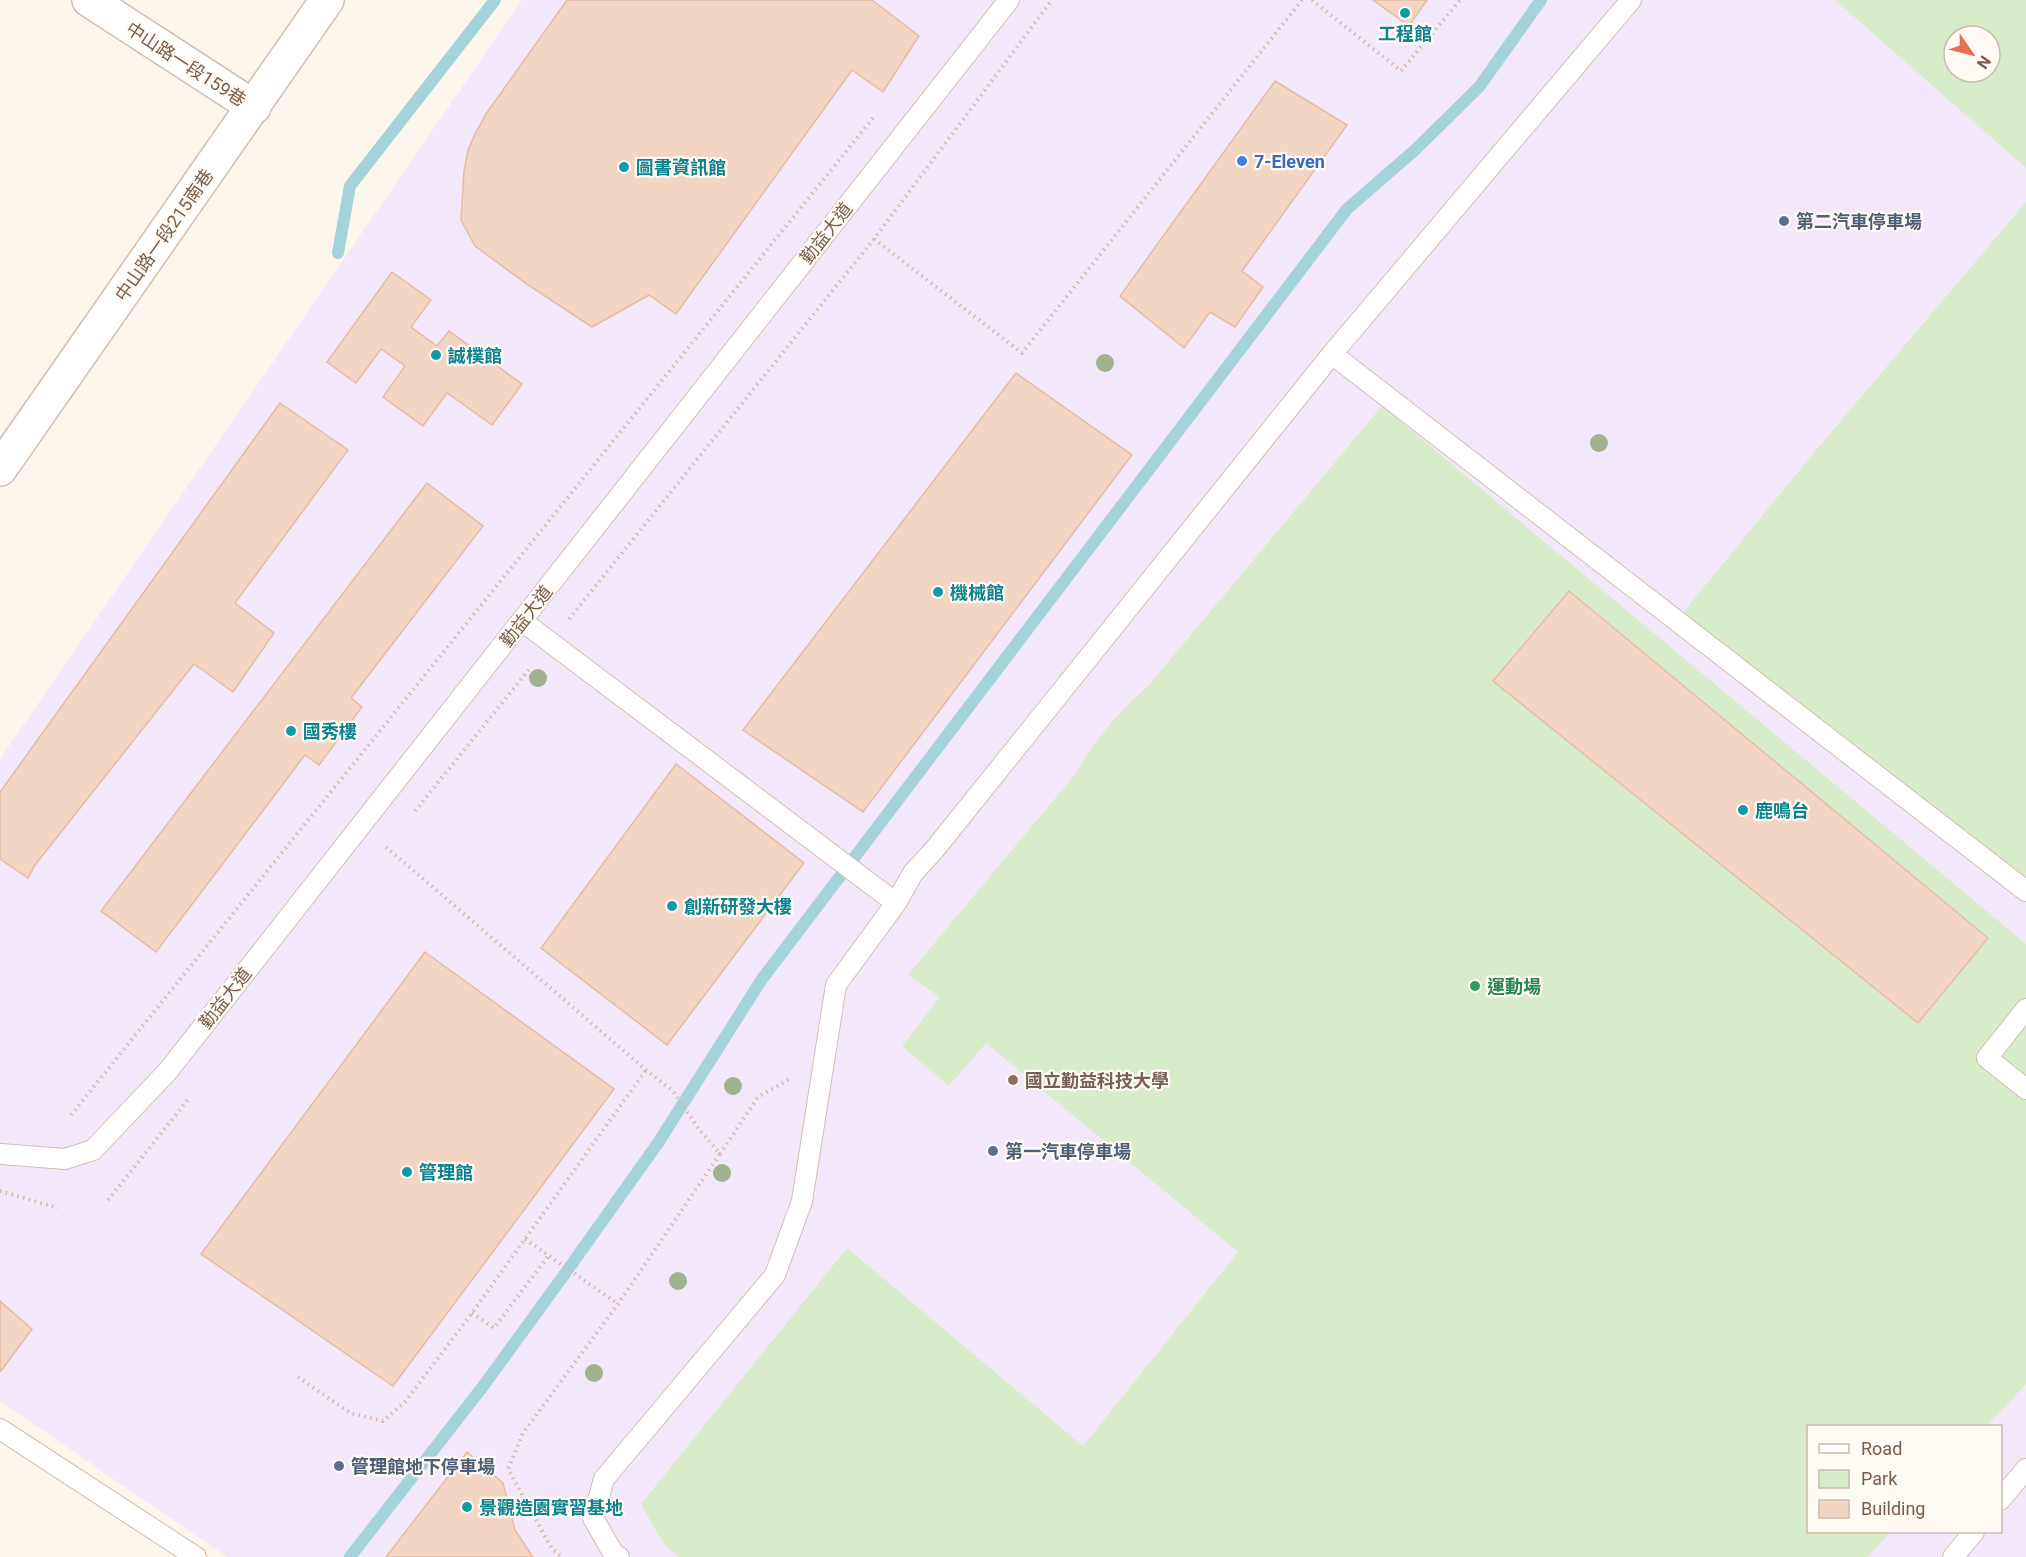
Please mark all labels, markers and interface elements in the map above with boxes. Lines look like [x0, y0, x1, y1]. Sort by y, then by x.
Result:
marker: 工程館 [1398, 6, 1412, 20]
street label: 中山路一段159巷 [122, 18, 250, 110]
place label: 工程館 [1378, 23, 1432, 44]
north arrow [1942, 24, 2002, 84]
text: N [1973, 52, 1995, 72]
place label: 7-Eleven [1254, 151, 1325, 172]
marker: 7-Eleven [1235, 154, 1249, 168]
place label: 圖書資訊館 [636, 157, 726, 178]
marker: 圖書資訊館 [617, 160, 631, 174]
street label: 中山路一段215南巷 [111, 165, 217, 305]
street label: 勤益大道 [796, 198, 856, 268]
place label: 第二汽車停車場 [1796, 211, 1922, 232]
marker: 第二汽車停車場 [1777, 214, 1791, 228]
place label: 誠樸館 [448, 345, 502, 366]
marker: 誠樸館 [429, 348, 443, 362]
street label: 勤益大道 [496, 581, 556, 651]
place label: 機械館 [950, 582, 1004, 603]
marker: 機械館 [931, 585, 945, 599]
place label: 國秀樓 [303, 721, 357, 742]
marker: 國秀樓 [284, 724, 298, 738]
place label: 鹿鳴台 [1755, 800, 1809, 821]
marker: 鹿鳴台 [1736, 803, 1750, 817]
place label: 創新研發大樓 [684, 896, 792, 917]
marker: 創新研發大樓 [665, 899, 679, 913]
street label: 勤益大道 [195, 963, 255, 1033]
place label: 運動場 [1487, 976, 1541, 997]
marker: 運動場 [1468, 979, 1482, 993]
place label: 國立勤益科技大學 [1025, 1070, 1169, 1091]
marker: 國立勤益科技大學 [1006, 1073, 1020, 1087]
place label: 第一汽車停車場 [1005, 1141, 1131, 1162]
marker: 第一汽車停車場 [986, 1144, 1000, 1158]
place label: 管理館 [419, 1162, 473, 1183]
marker: 管理館 [400, 1165, 414, 1179]
legend [1807, 1425, 2002, 1533]
text: Road [1861, 1438, 1902, 1459]
place label: 管理館地下停車場 [351, 1456, 495, 1477]
marker: 管理館地下停車場 [332, 1459, 346, 1473]
text: Park [1861, 1468, 1898, 1489]
place label: 景觀造園實習基地 [479, 1497, 623, 1518]
text: Building [1861, 1498, 1925, 1519]
marker: 景觀造園實習基地 [460, 1500, 474, 1514]

